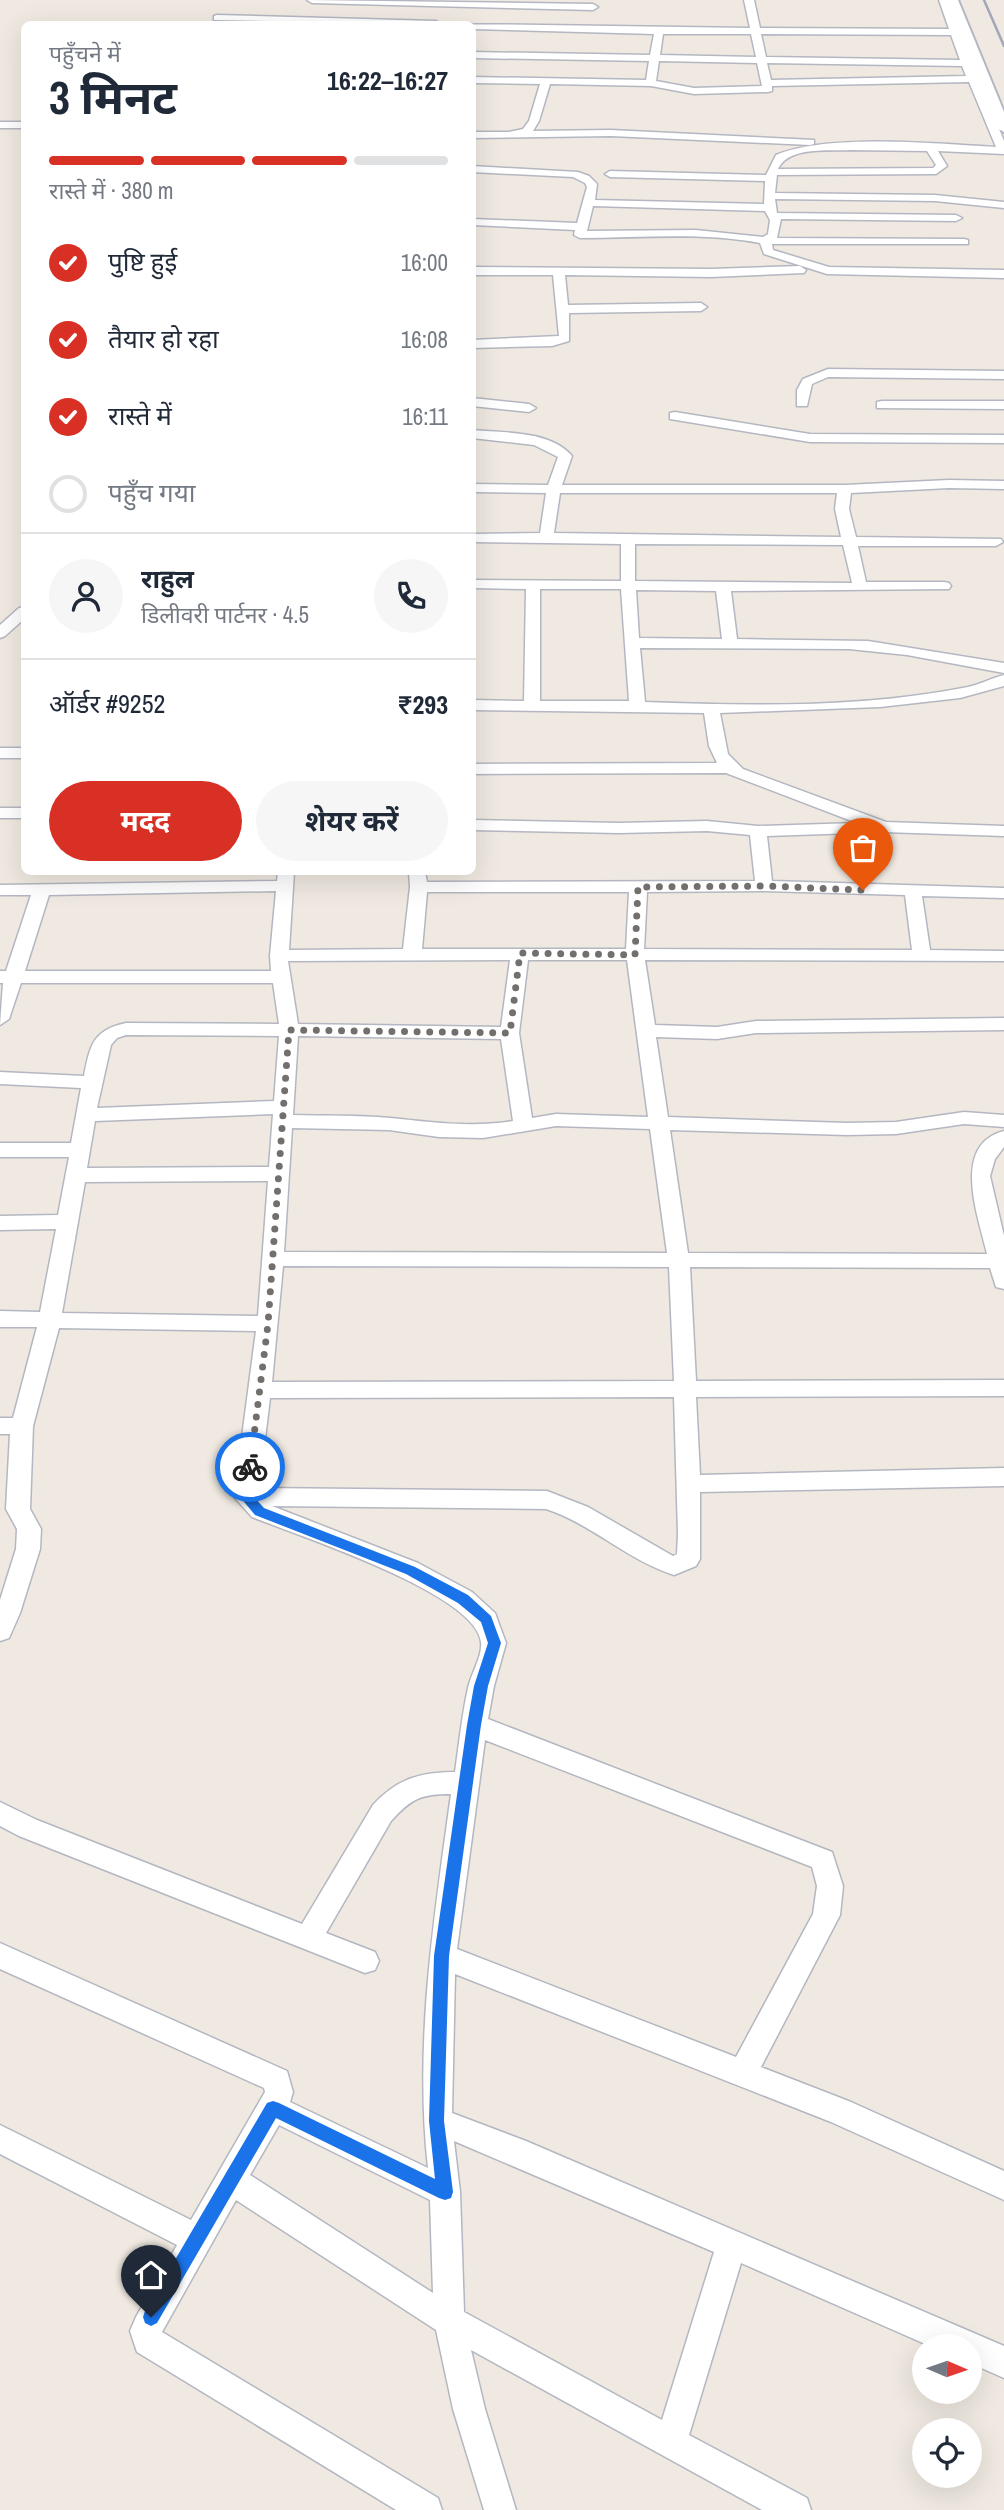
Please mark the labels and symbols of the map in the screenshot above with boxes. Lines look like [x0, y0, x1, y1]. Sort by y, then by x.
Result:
pin [833, 818, 893, 890]
courier [215, 1432, 285, 1502]
pin [121, 2245, 181, 2317]
north arrow [912, 2334, 982, 2404]

